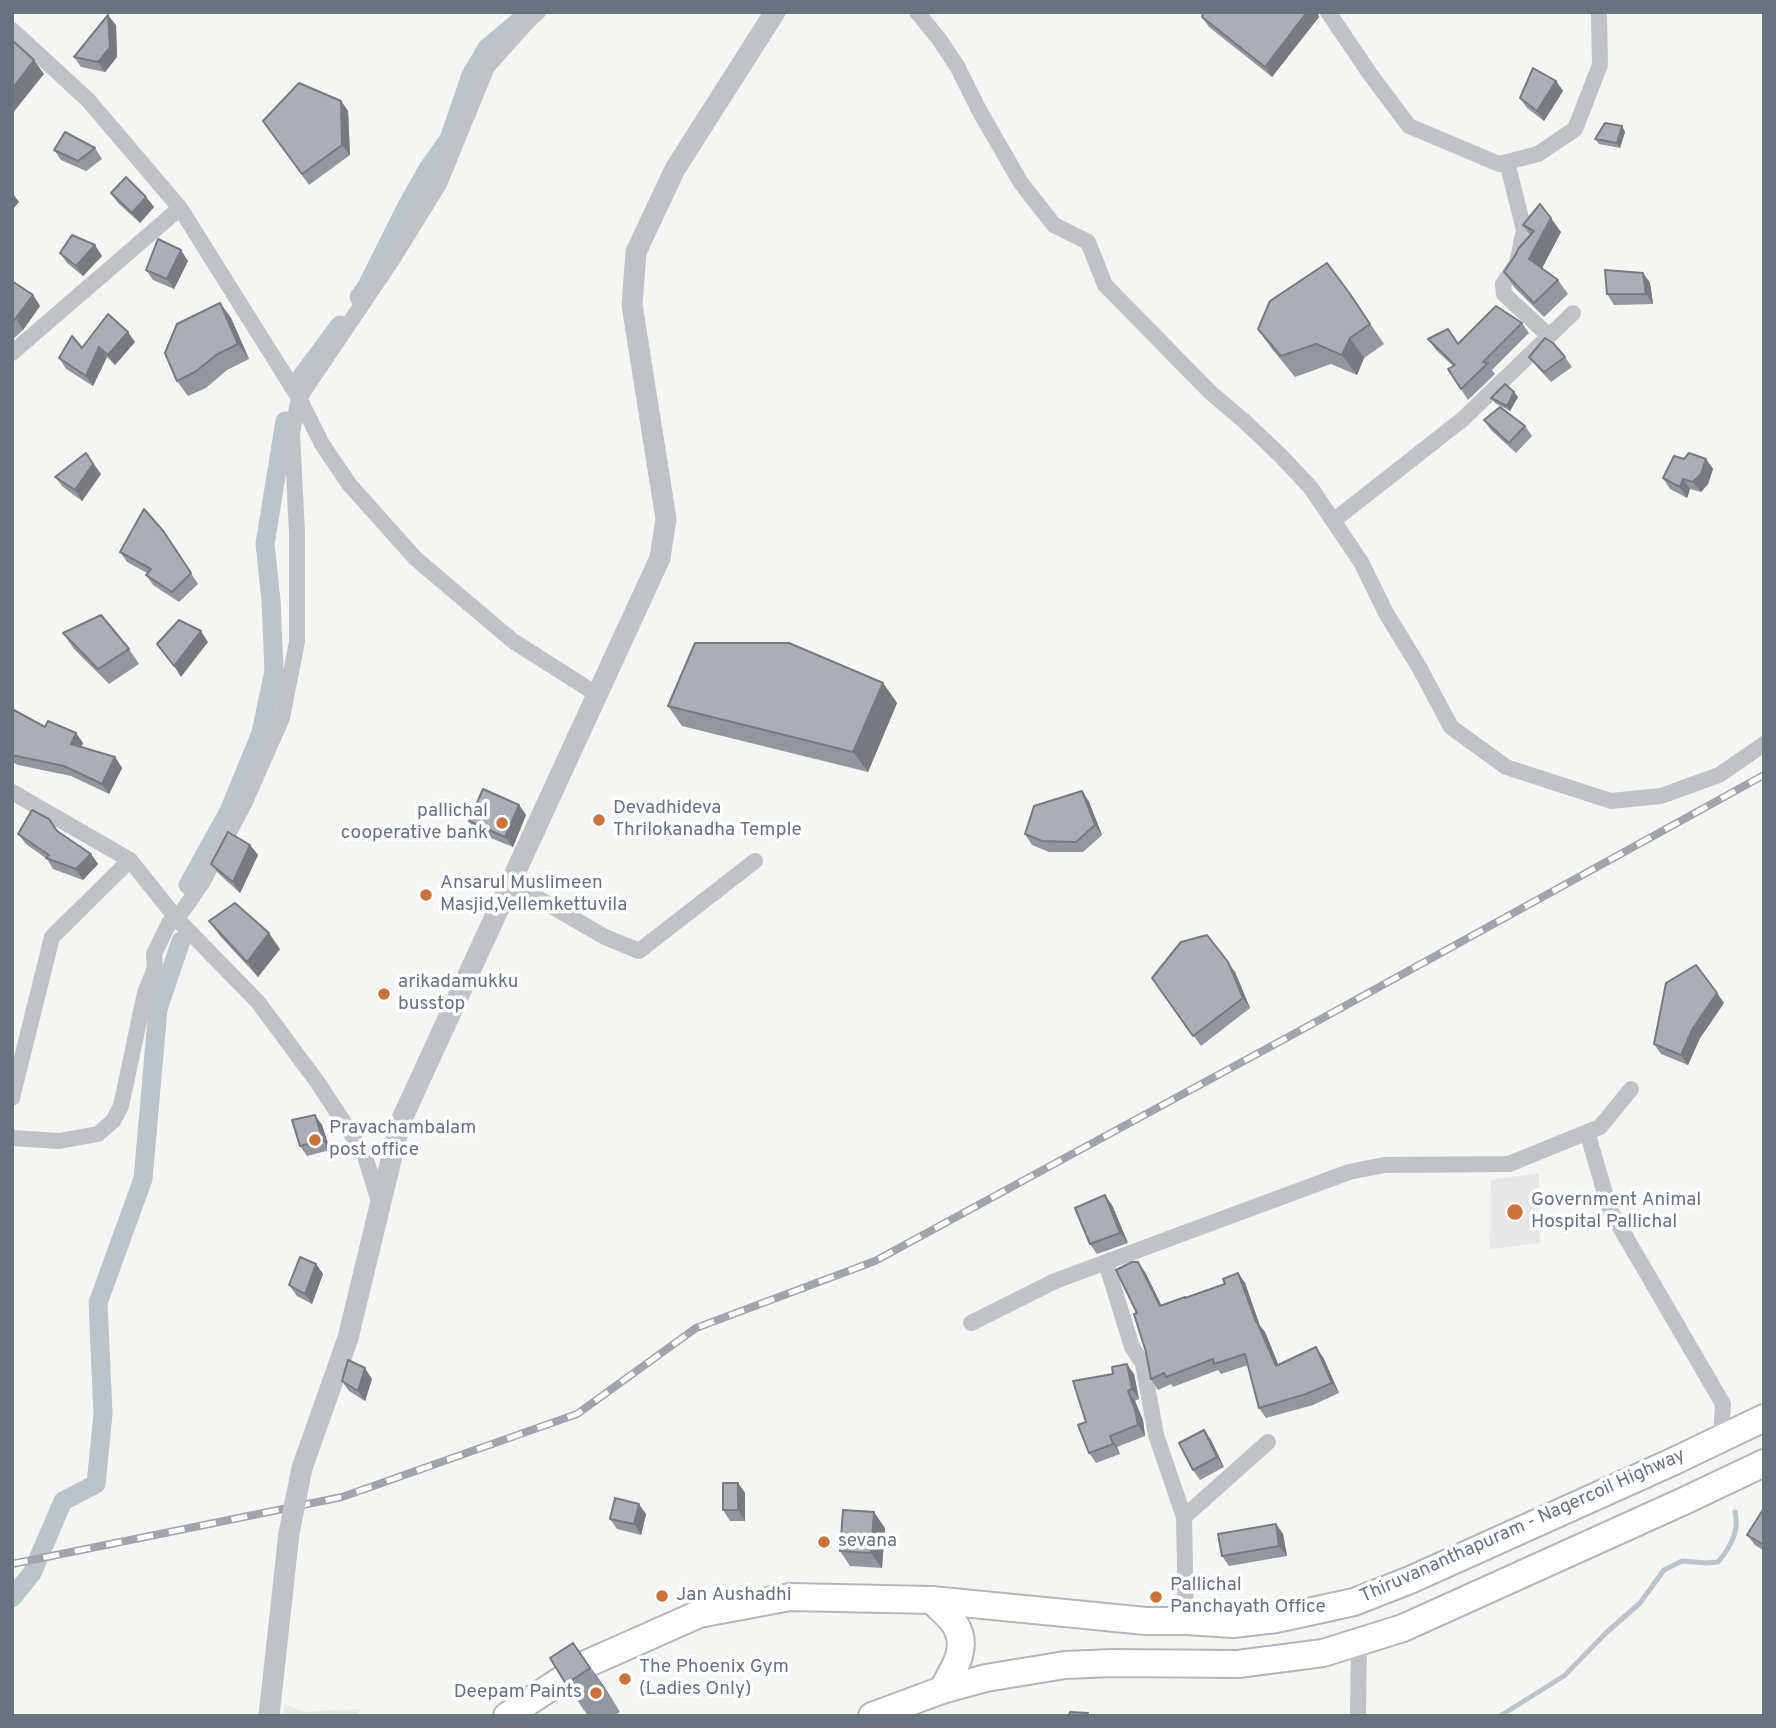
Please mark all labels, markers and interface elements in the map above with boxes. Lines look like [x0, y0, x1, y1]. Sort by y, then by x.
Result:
place label: Devadhideva Thrilokanadha Temple [613, 798, 802, 842]
place label: pallichal cooperative bank [341, 801, 488, 845]
marker: Devadhideva Thrilokanadha Temple [591, 812, 607, 828]
marker: pallichal cooperative bank [494, 815, 510, 831]
place label: Ansarul Muslimeen Masjid,Vellemkettuvila [440, 873, 627, 917]
marker: Ansarul Muslimeen Masjid,Vellemkettuvila [418, 887, 434, 903]
place label: arikadamukku busstop [398, 972, 519, 1016]
marker: arikadamukku busstop [376, 986, 392, 1002]
place label: Pravachambalam post office [329, 1118, 476, 1162]
marker: Pravachambalam post office [307, 1132, 323, 1148]
place label: Government Animal Hospital Pallichal [1531, 1190, 1701, 1234]
marker: Government Animal Hospital Pallichal [1505, 1202, 1525, 1222]
street label: Thiruvananthapuram - Nagercoil Highway [1357, 1445, 1689, 1609]
place label: sevana [838, 1531, 897, 1553]
marker: sevana [816, 1534, 832, 1550]
place label: Pallichal Panchayath Office [1170, 1575, 1326, 1619]
place label: Jan Aushadhi [676, 1585, 791, 1607]
marker: Jan Aushadhi [654, 1588, 670, 1604]
marker: Pallichal Panchayath Office [1148, 1589, 1164, 1605]
place label: The Phoenix Gym (Ladies Only) [639, 1657, 789, 1701]
marker: The Phoenix Gym (Ladies Only) [617, 1671, 633, 1687]
place label: Deepam Paints [454, 1682, 582, 1704]
marker: Deepam Paints [588, 1685, 604, 1701]

